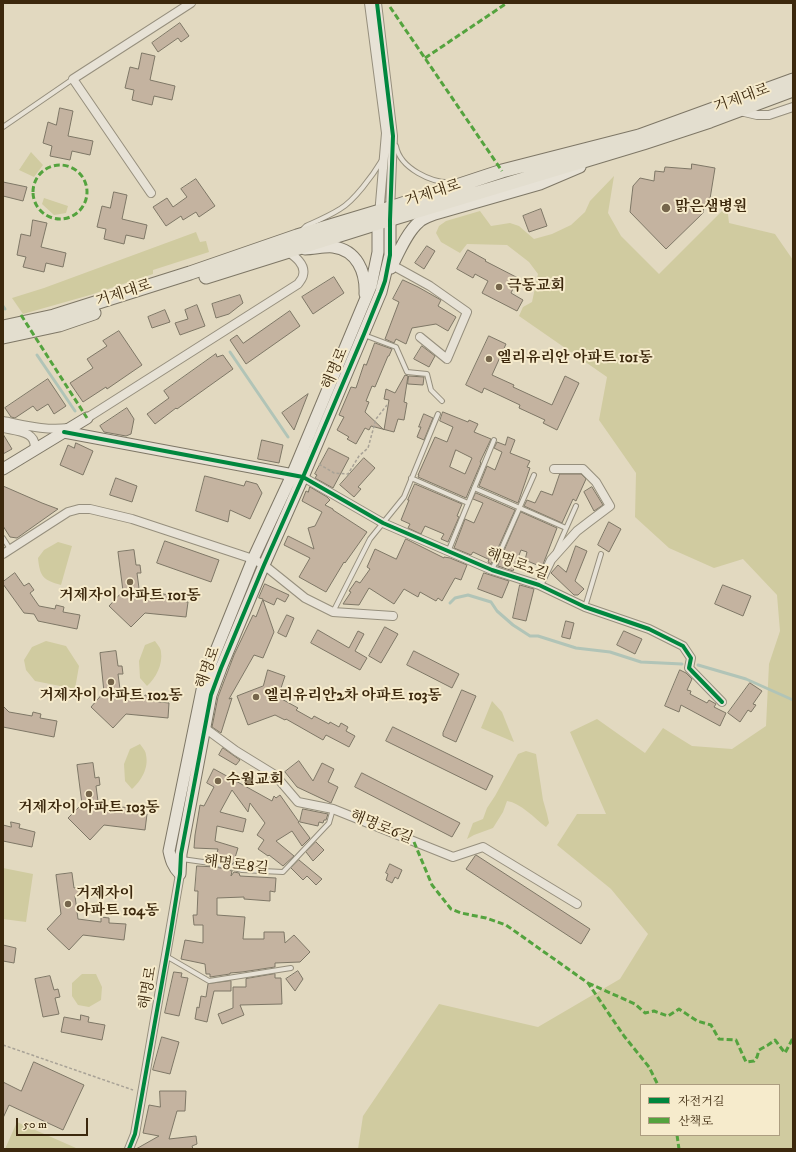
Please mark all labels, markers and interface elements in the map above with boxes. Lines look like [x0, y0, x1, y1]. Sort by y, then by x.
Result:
street label: 거제대로 [712, 81, 772, 117]
street label: 거제대로 [403, 176, 463, 212]
place label: 맑은샘병원 [675, 199, 747, 217]
marker: 맑은샘병원 [660, 202, 672, 214]
street label: 거제대로 [94, 276, 154, 312]
place label: 극동교회 [507, 278, 565, 296]
marker: 극동교회 [494, 282, 504, 292]
street label: 해명로 [319, 345, 353, 393]
place label: 엘리유리안 아파트 101동 [497, 350, 653, 368]
marker: 엘리유리안 아파트 101동 [484, 354, 494, 364]
street label: 해명로2길 [483, 545, 551, 585]
marker: 거제자이 아파트 101동 [125, 577, 135, 587]
place label: 거제자이 아파트 101동 [59, 588, 201, 606]
street label: 해명로 [193, 644, 225, 692]
marker: 거제자이 아파트 102동 [106, 677, 116, 687]
place label: 거제자이 아파트 102동 [39, 688, 183, 706]
place label: 엘리유리안2차 아파트 103동 [264, 688, 442, 706]
marker: 엘리유리안2차 아파트 103동 [251, 692, 261, 702]
place label: 수월교회 [226, 772, 284, 790]
marker: 수월교회 [213, 776, 223, 786]
marker: 거제자이 아파트 103동 [84, 789, 94, 799]
place label: 거제자이 아파트 103동 [18, 800, 160, 818]
street label: 해명로6길 [347, 807, 415, 849]
street label: 해명로8길 [202, 853, 270, 879]
place label: 거제자이 아파트 104동 [76, 886, 159, 921]
marker: 거제자이 아파트 104동 [63, 899, 73, 909]
street label: 해명로 [136, 965, 162, 1011]
legend [640, 1084, 780, 1136]
text: 자전거길 [678, 1094, 724, 1109]
scale bar [18, 1110, 90, 1136]
text: 산책로 [678, 1114, 713, 1129]
text: 50 m [23, 1117, 47, 1132]

